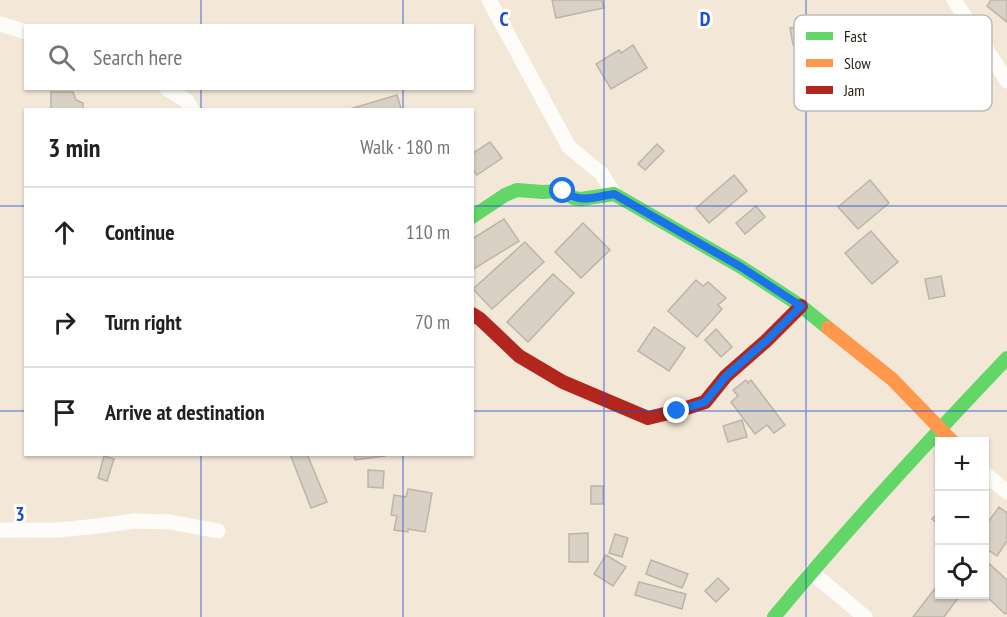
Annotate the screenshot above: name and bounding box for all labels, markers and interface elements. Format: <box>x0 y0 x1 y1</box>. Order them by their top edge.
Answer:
text: C <box>499 6 509 32</box>
text: D <box>700 6 711 32</box>
legend <box>794 15 992 111</box>
search box <box>24 24 474 90</box>
text: Fast <box>844 26 867 46</box>
icon: search <box>45 41 78 74</box>
text: Search here <box>93 43 182 71</box>
text: Slow <box>844 53 871 73</box>
text: Jam <box>843 80 865 100</box>
text: 3 min <box>48 131 101 164</box>
text: Walk · 180 m <box>360 134 450 160</box>
route start <box>549 177 575 203</box>
icon: ahead <box>48 216 81 249</box>
text: Continue <box>105 218 175 246</box>
text: 110 m <box>406 219 450 245</box>
icon: right <box>48 306 81 339</box>
text: Turn right <box>105 308 182 336</box>
text: 70 m <box>415 309 450 335</box>
icon: arrive <box>48 396 81 429</box>
route end <box>663 397 689 423</box>
text: Arrive at destination <box>105 398 265 426</box>
map controls <box>935 437 989 599</box>
button: + <box>935 437 989 491</box>
button: − <box>935 491 989 545</box>
text: 3 <box>15 501 25 527</box>
button: locate <box>935 545 989 599</box>

